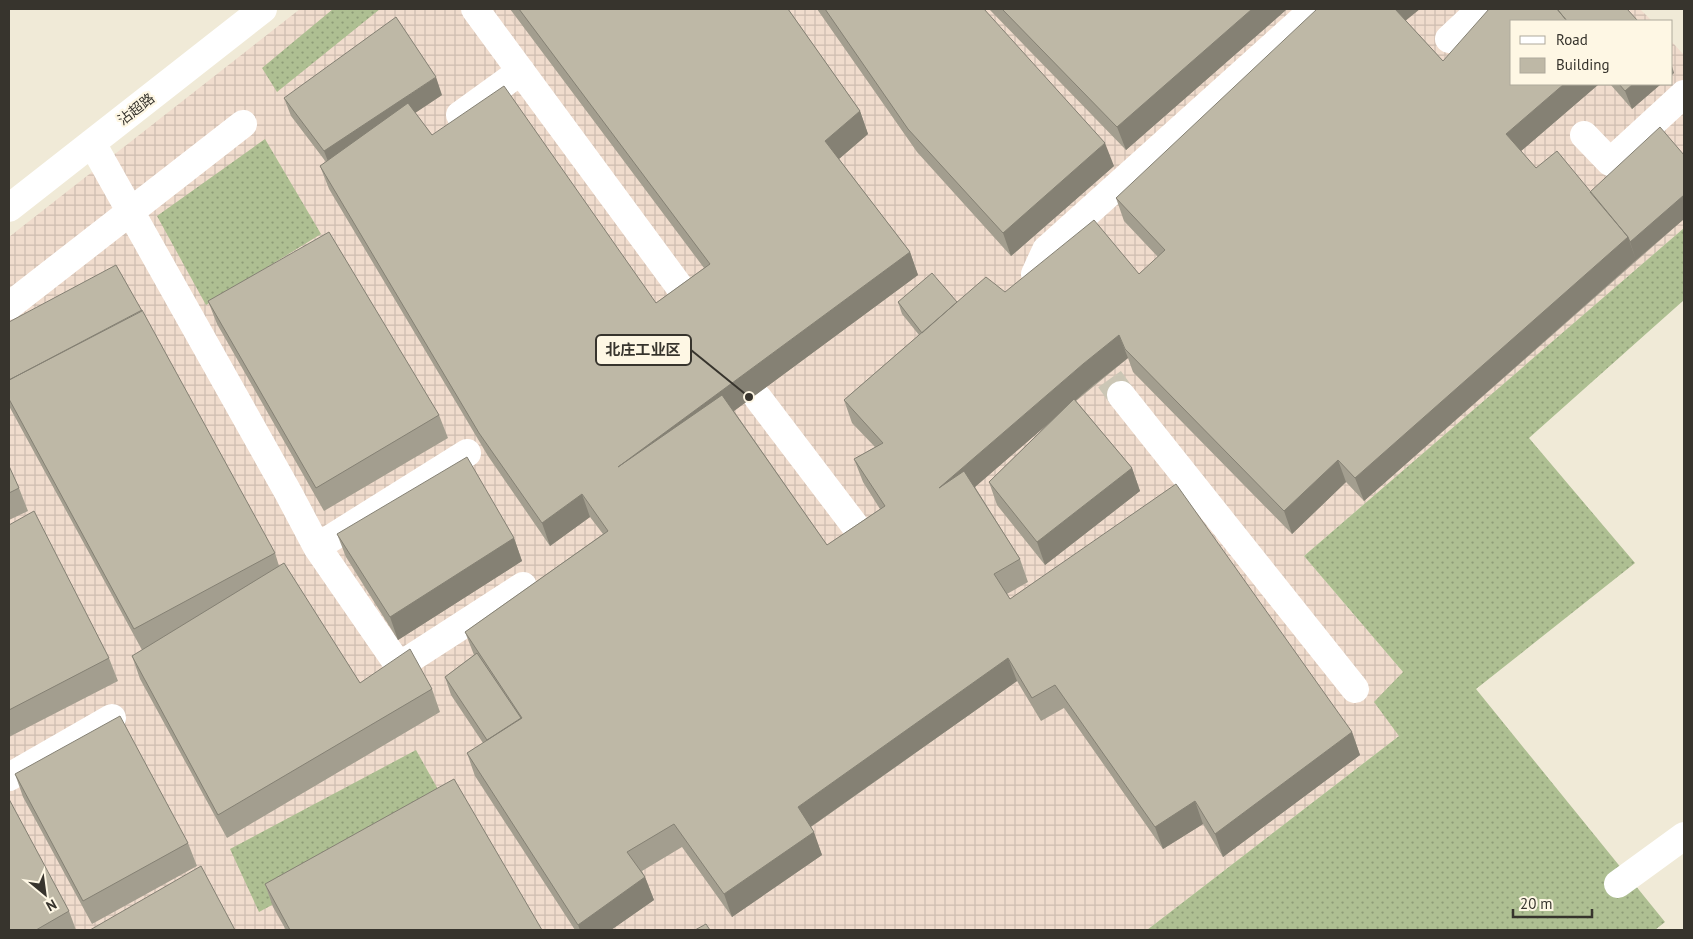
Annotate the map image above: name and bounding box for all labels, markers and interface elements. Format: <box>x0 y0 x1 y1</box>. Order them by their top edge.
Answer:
legend <box>1510 20 1673 85</box>
text: Road <box>1556 30 1588 49</box>
text: Building <box>1556 55 1610 74</box>
street label: 沾超路 <box>114 89 158 129</box>
callout: 北庄工业区 <box>596 335 691 365</box>
text: 北庄工业区 <box>605 340 681 359</box>
north arrow <box>20 869 70 919</box>
scale bar <box>1513 886 1592 918</box>
text: 20 m <box>1520 894 1553 913</box>
text: N <box>43 895 60 915</box>

